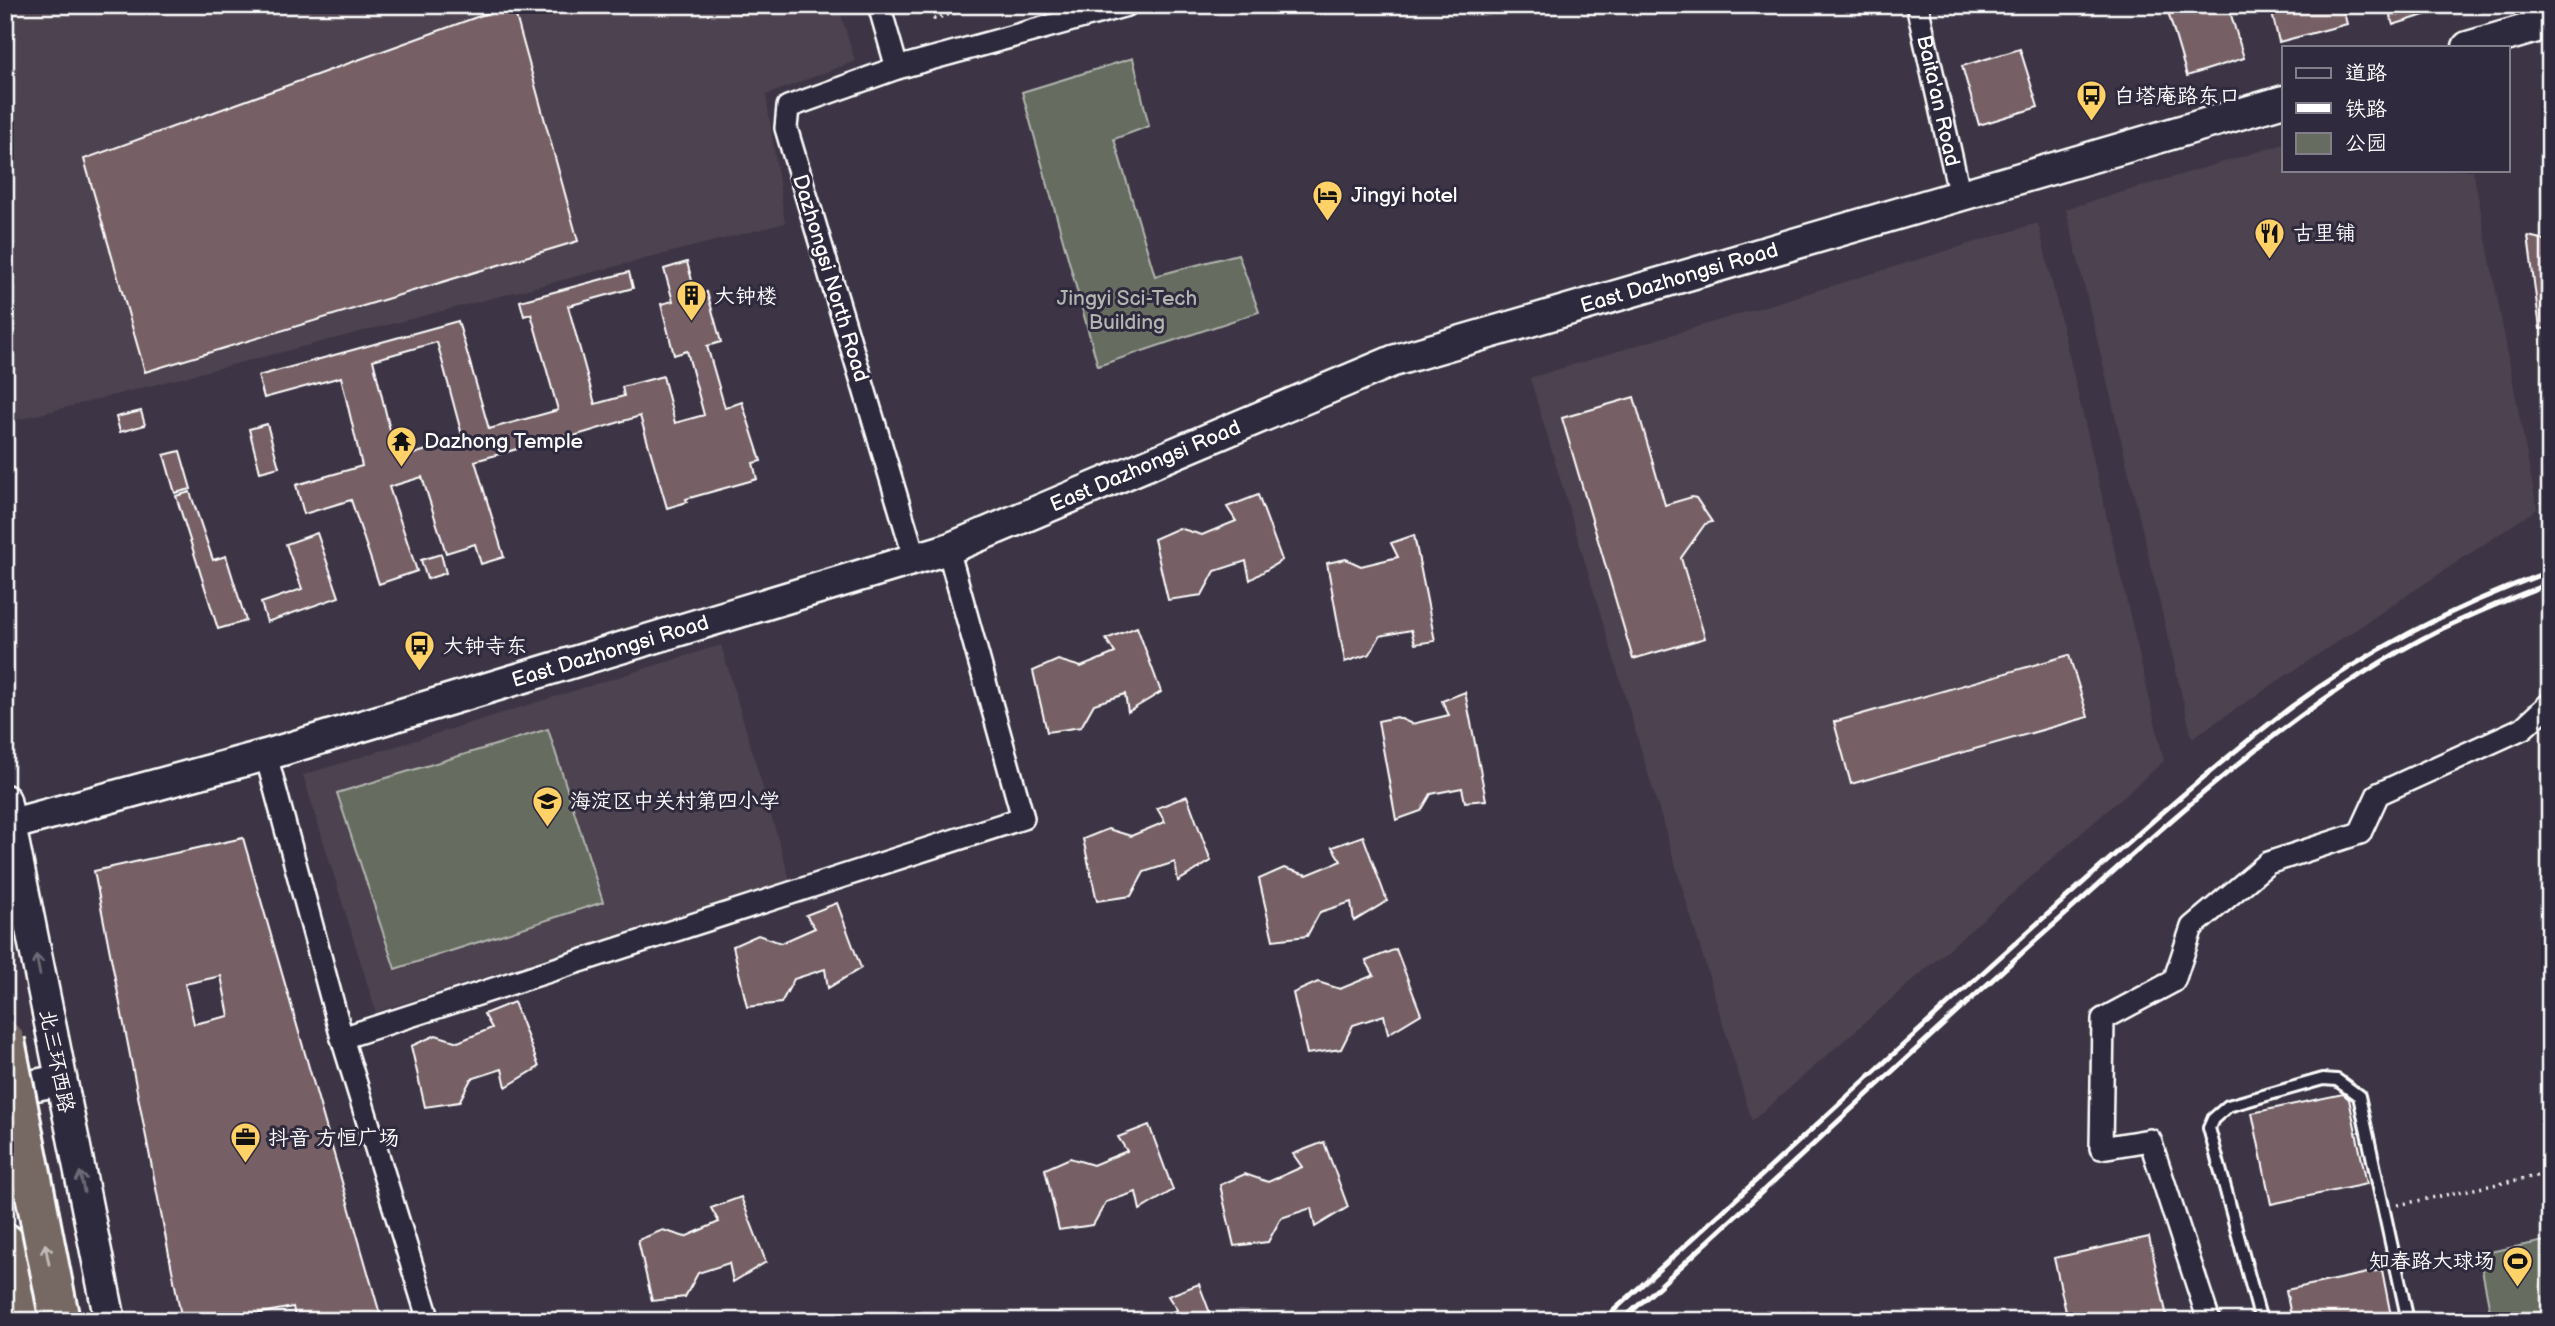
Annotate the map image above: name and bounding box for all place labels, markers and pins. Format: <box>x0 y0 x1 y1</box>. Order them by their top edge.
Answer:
bus stop icon: 白塔庵路东口 <box>2074 79 2108 123</box>
place label: 白塔庵路东口 <box>2114 84 2240 109</box>
hotel icon: Jingyi hotel <box>1311 178 1345 222</box>
place label: Jingyi hotel <box>1351 183 1458 208</box>
restaurant icon: 古里铺 <box>2253 216 2287 260</box>
place label: 古里铺 <box>2293 221 2356 246</box>
building icon: 大钟楼 <box>674 279 708 323</box>
place label: 大钟楼 <box>714 284 777 309</box>
temple icon: Dazhong Temple <box>384 424 418 468</box>
place label: Dazhong Temple <box>424 429 583 454</box>
bus stop icon: 大钟寺东 <box>403 629 437 673</box>
place label: 大钟寺东 <box>443 634 527 659</box>
school or university icon: 海淀区中关村第四小学 <box>530 784 564 828</box>
place label: 海淀区中关村第四小学 <box>570 789 780 814</box>
office icon: 抖音 方恒广场 <box>228 1121 262 1165</box>
place label: 抖音 方恒广场 <box>268 1126 400 1151</box>
sports icon: 知春路大球场 <box>2501 1244 2535 1288</box>
place label: 知春路大球场 <box>2369 1249 2495 1274</box>

